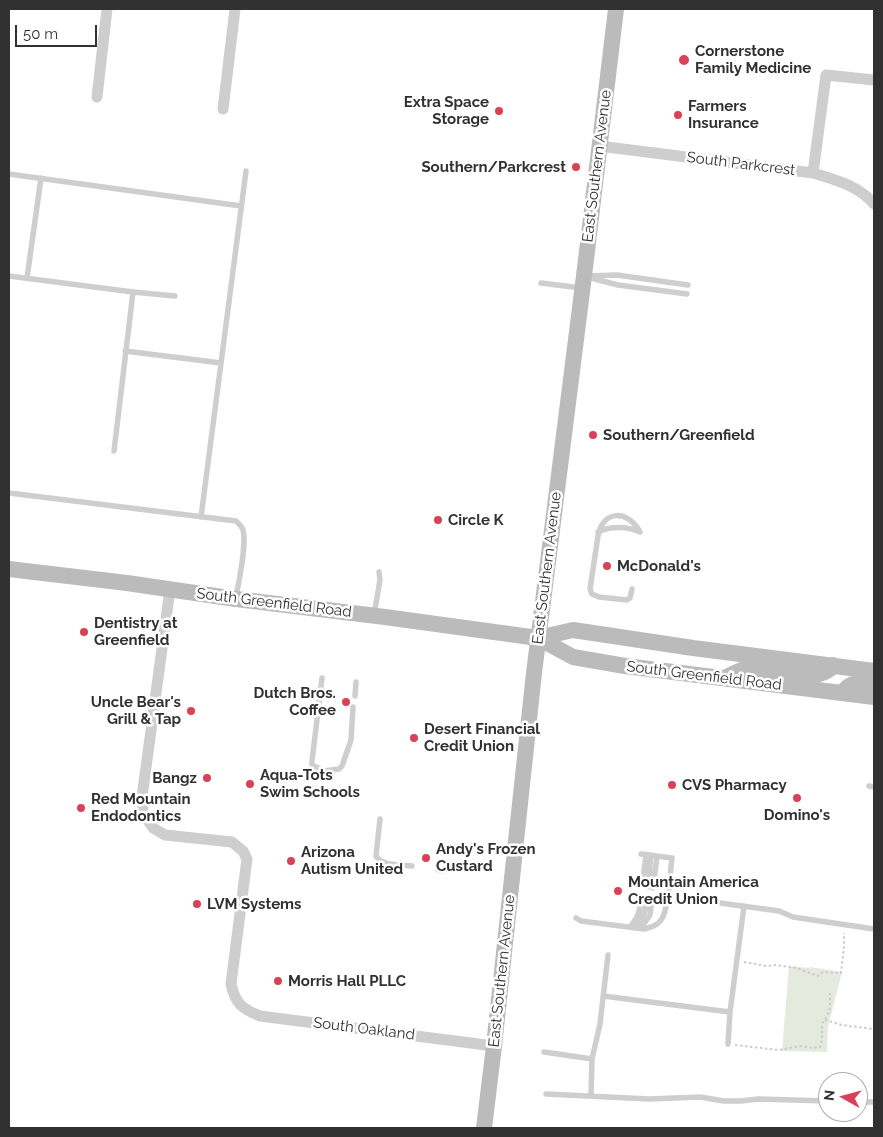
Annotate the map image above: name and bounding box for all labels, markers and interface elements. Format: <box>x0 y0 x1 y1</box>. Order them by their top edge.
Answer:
scale bar <box>18 15 100 47</box>
text: 50 m <box>23 25 58 43</box>
place label: Cornerstone Family Medicine <box>695 42 811 77</box>
marker: Cornerstone Family Medicine <box>677 53 691 67</box>
street label: East Southern Avenue <box>579 89 615 243</box>
place label: Extra Space Storage <box>404 93 489 128</box>
place label: Farmers Insurance <box>688 97 759 132</box>
marker: Extra Space Storage <box>493 105 505 117</box>
marker: Farmers Insurance <box>672 109 684 121</box>
street label: South Parkcrest <box>686 148 796 180</box>
place label: Southern/Parkcrest <box>421 158 566 176</box>
marker: Southern/Parkcrest <box>570 161 582 173</box>
place label: Southern/Greenfield <box>603 426 755 444</box>
marker: Southern/Greenfield <box>587 429 599 441</box>
street label: East Southern Avenue <box>529 491 565 645</box>
place label: Circle K <box>448 511 504 529</box>
marker: Circle K <box>432 514 444 526</box>
place label: McDonald's <box>617 557 701 575</box>
marker: McDonald's <box>601 560 613 572</box>
street label: South Greenfield Road <box>195 585 353 621</box>
place label: Dentistry at Greenfield <box>94 614 177 649</box>
marker: Dentistry at Greenfield <box>78 626 90 638</box>
street label: South Greenfield Road <box>625 658 783 694</box>
place label: Dutch Bros. Coffee <box>253 684 336 719</box>
place label: Uncle Bear's Grill & Tap <box>91 693 181 728</box>
marker: Dutch Bros. Coffee <box>340 696 352 708</box>
marker: Uncle Bear's Grill & Tap <box>185 705 197 717</box>
place label: Desert Financial Credit Union <box>424 720 540 755</box>
marker: Desert Financial Credit Union <box>408 732 420 744</box>
place label: Aqua-Tots Swim Schools <box>260 766 360 801</box>
place label: Bangz <box>152 769 197 787</box>
marker: Bangz <box>201 772 213 784</box>
place label: CVS Pharmacy <box>682 776 787 794</box>
marker: Aqua-Tots Swim Schools <box>244 778 256 790</box>
marker: CVS Pharmacy <box>666 779 678 791</box>
place label: Red Mountain Endodontics <box>91 790 190 825</box>
marker: Domino's <box>791 792 803 804</box>
marker: Red Mountain Endodontics <box>75 802 87 814</box>
place label: Domino's <box>764 806 830 824</box>
place label: Andy's Frozen Custard <box>436 840 536 875</box>
place label: Arizona Autism United <box>301 843 403 878</box>
marker: Andy's Frozen Custard <box>420 852 432 864</box>
marker: Arizona Autism United <box>285 855 297 867</box>
place label: Mountain America Credit Union <box>628 873 759 908</box>
marker: Mountain America Credit Union <box>612 885 624 897</box>
street label: East Southern Avenue <box>485 894 519 1048</box>
place label: LVM Systems <box>207 895 301 913</box>
marker: LVM Systems <box>191 898 203 910</box>
place label: Morris Hall PLLC <box>288 972 406 990</box>
marker: Morris Hall PLLC <box>272 975 284 987</box>
street label: South Oakland <box>312 1014 416 1044</box>
north arrow <box>818 1072 868 1122</box>
text: N <box>821 1089 838 1102</box>

